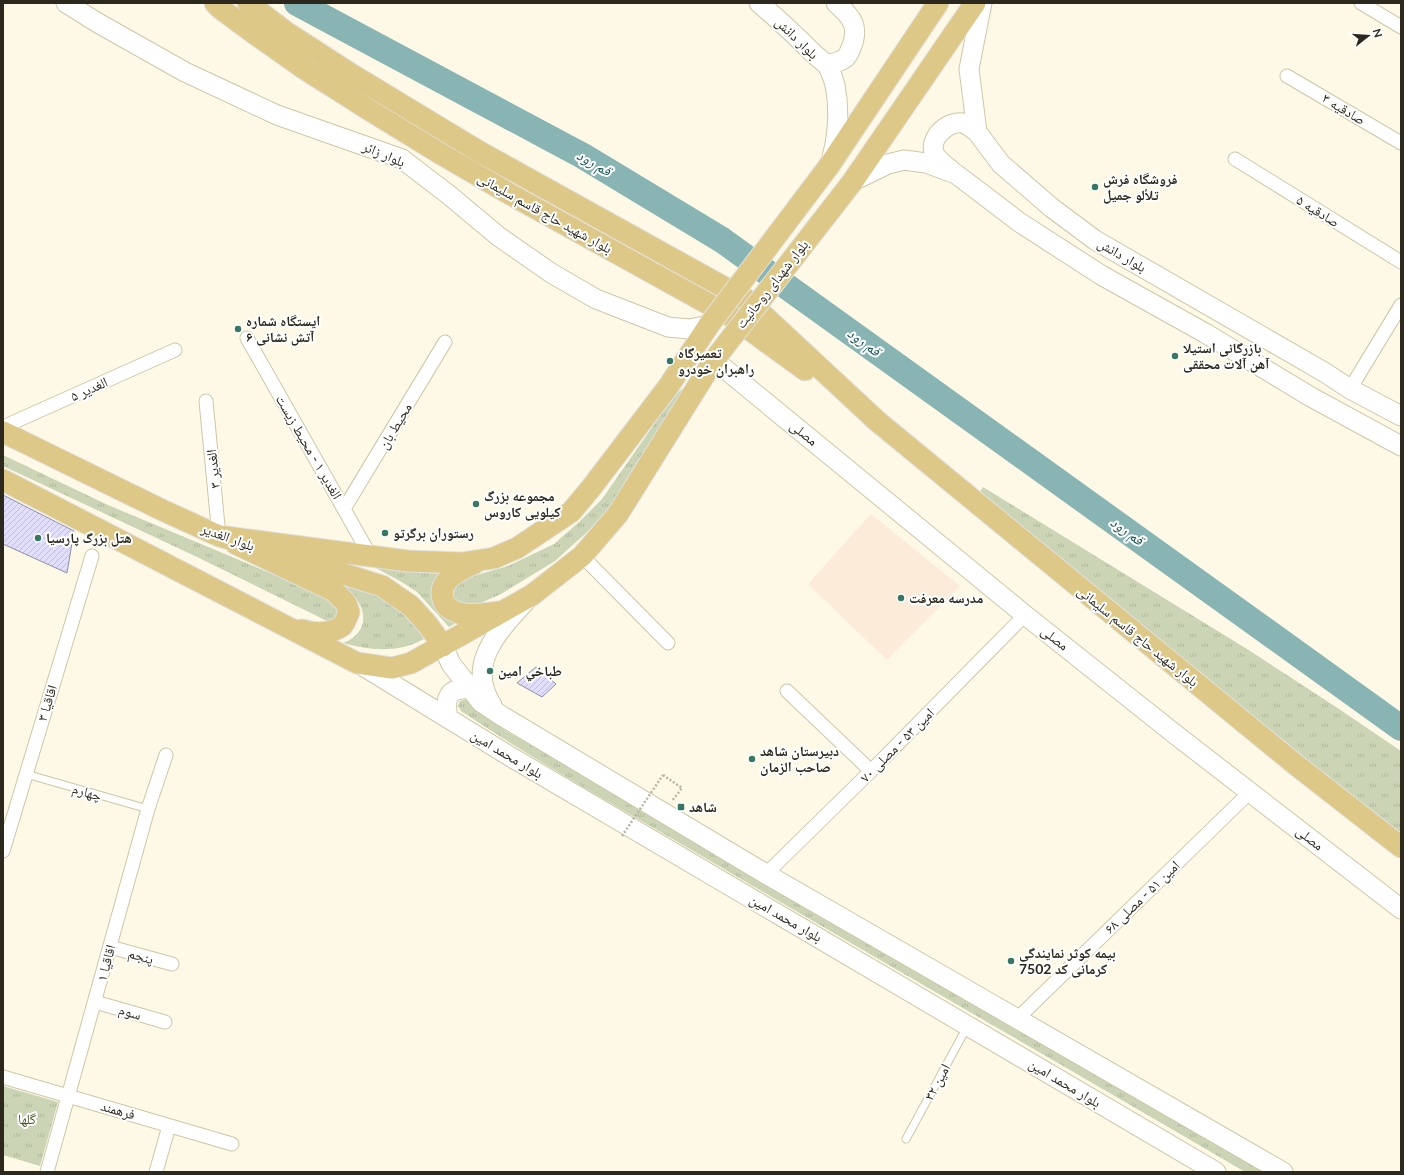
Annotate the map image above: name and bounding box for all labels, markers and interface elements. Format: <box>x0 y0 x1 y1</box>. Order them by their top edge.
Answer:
street label: بلوار دانش <box>772 13 823 63</box>
north arrow <box>1348 16 1388 56</box>
text: N <box>1371 27 1385 39</box>
street label: صادقیه ۳ <box>1319 89 1369 128</box>
street label: بلوار زائر <box>359 137 408 171</box>
water label: قم رود <box>573 145 617 182</box>
street label: بلوار شهید حاج قاسم سلیمانی <box>474 169 616 258</box>
place label: فروشگاه فرش تلألو جمیل <box>1103 170 1178 204</box>
marker: فروشگاه فرش تلألو جمیل <box>1090 182 1100 192</box>
street label: صادقیه ۵ <box>1294 191 1343 231</box>
street label: بلوار دانش <box>1094 234 1150 276</box>
street label: بلوار شهدای روحانیت <box>732 236 812 332</box>
place label: ایستگاه شماره ۶ آتش نشانی <box>246 312 320 346</box>
water label: قم رود <box>843 323 887 362</box>
marker: ایستگاه شماره ۶ آتش نشانی <box>233 324 243 334</box>
place label: بازرگانی استیلا آهن آلات محققی <box>1183 339 1269 373</box>
place label: تعمیرگاه راهبران خودرو <box>678 344 754 378</box>
marker: بازرگانی استیلا آهن آلات محققی <box>1170 351 1180 361</box>
marker: تعمیرگاه راهبران خودرو <box>665 356 675 366</box>
street label: الغدیر ۵ <box>67 373 111 405</box>
street label: الغدیر ۱ - محیط زیست <box>272 392 346 502</box>
street label: محیط بان <box>374 400 416 452</box>
street label: مصلی <box>787 416 821 450</box>
street label: الغدیر ۳ <box>202 449 224 489</box>
place label: مجموعه بزرگ کیلویی کاروس <box>484 487 561 521</box>
marker: مجموعه بزرگ کیلویی کاروس <box>471 499 481 509</box>
water label: قم رود <box>1106 512 1150 551</box>
street label: بلوار الغدیر <box>198 519 257 555</box>
place label: رستوران برگرتو <box>393 524 474 542</box>
marker: رستوران برگرتو <box>380 528 390 538</box>
place label: هتل بزرگ پارسیا <box>46 529 132 547</box>
marker: هتل بزرگ پارسیا <box>33 533 43 543</box>
street label: بلوار شهید حاج قاسم سلیمانی <box>1073 581 1202 691</box>
place label: مدرسه معرفت <box>909 589 983 606</box>
marker: مدرسه معرفت <box>896 593 906 603</box>
street label: مصلی <box>1038 622 1072 654</box>
place label: طباخي امين <box>498 662 562 682</box>
marker: طباخي امين <box>485 666 495 676</box>
street label: اقاقیا ۳ <box>33 683 60 723</box>
street label: امین ۵۳ - مصلی ۷۰ <box>856 704 938 786</box>
street label: بلوار محمد امین <box>468 725 546 783</box>
place label: دبیرستان شاهد صاحب الزمان <box>760 742 839 776</box>
marker: دبیرستان شاهد صاحب الزمان <box>747 754 757 764</box>
street label: چهارم <box>70 779 104 806</box>
place label: شاهد <box>689 798 717 815</box>
marker: شاهد <box>676 802 686 812</box>
street label: مصلی <box>1293 822 1327 854</box>
street label: امین ۵۱ - مصلی ۶۸ <box>1101 856 1183 938</box>
street label: بلوار محمد امین <box>747 890 826 946</box>
street label: اقاقیا ۱ <box>93 943 119 983</box>
street label: پنجم <box>126 944 156 969</box>
place label: بیمه کوثر نمایندگی کرمانی کد 7502 <box>1019 944 1116 978</box>
marker: بیمه کوثر نمایندگی کرمانی کد 7502 <box>1006 956 1016 966</box>
street label: سوم <box>116 1000 143 1025</box>
street label: بلوار محمد امین <box>1026 1054 1104 1112</box>
street label: امین ۳۲ <box>920 1061 954 1103</box>
street label: فرهمند <box>99 1097 137 1124</box>
park label: گلها <box>18 1110 36 1127</box>

